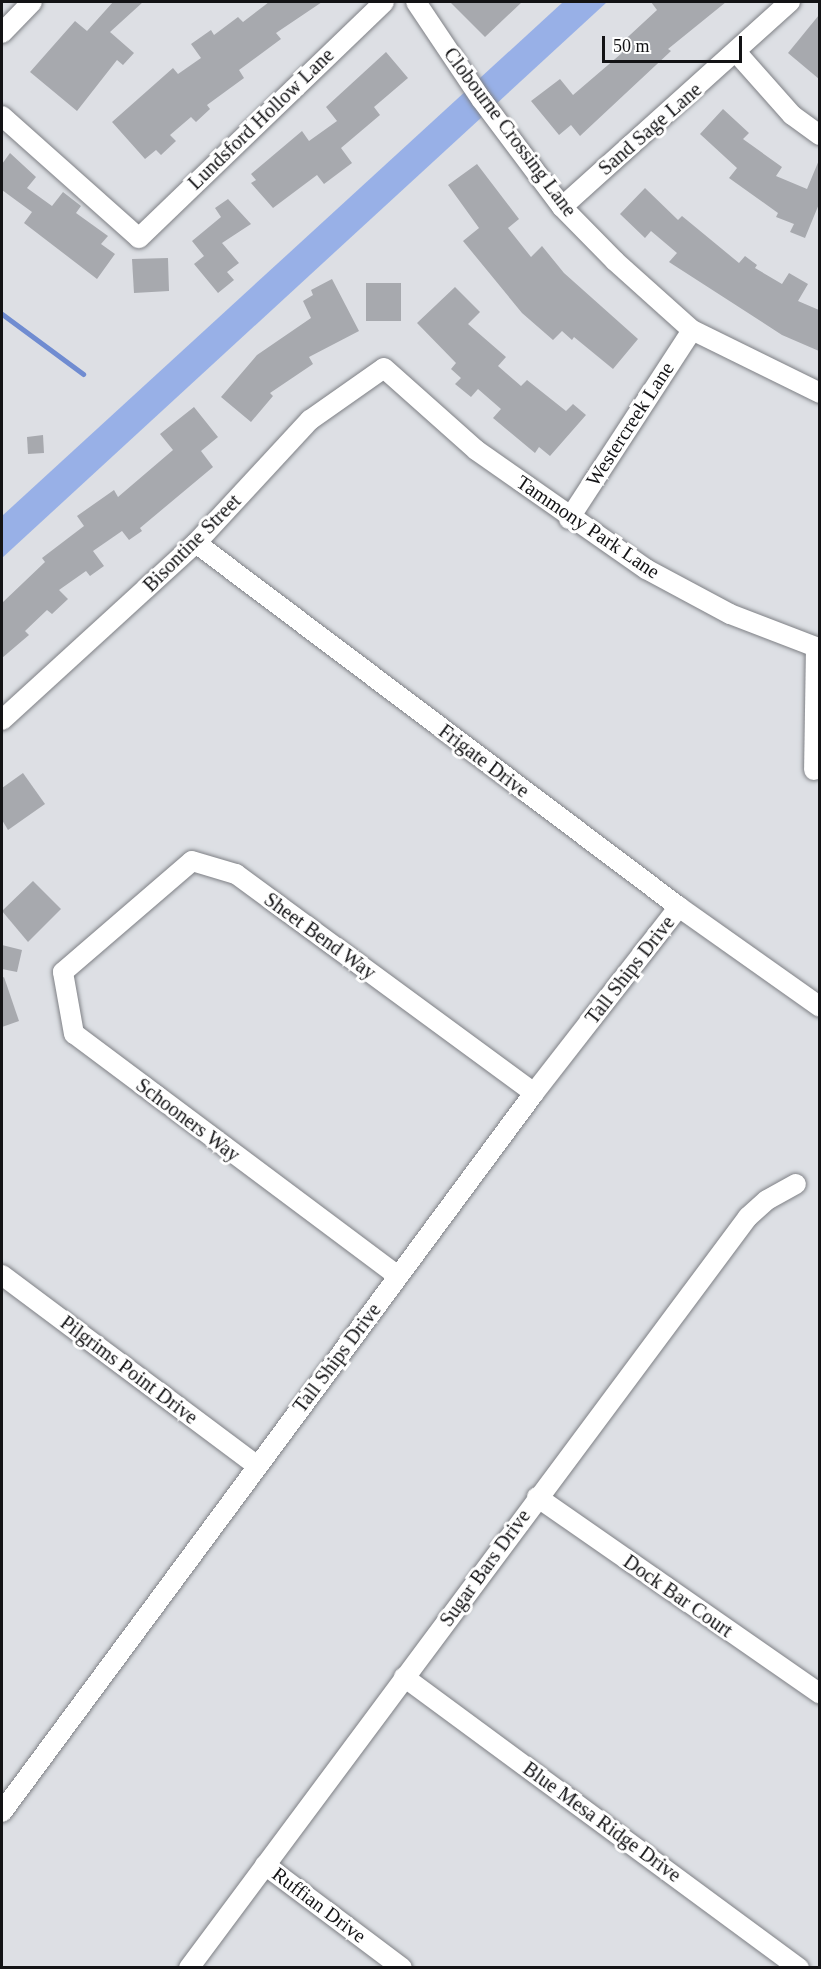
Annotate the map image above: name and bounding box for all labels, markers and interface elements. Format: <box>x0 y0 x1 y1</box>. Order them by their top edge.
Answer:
scale bar <box>605 24 744 62</box>
text: 50 m <box>613 36 650 56</box>
street label: Lundsford Hollow Lane <box>183 43 339 195</box>
street label: Clobourne Crossing Lane <box>439 43 581 221</box>
street label: Sand Sage Lane <box>594 78 706 180</box>
street label: Westercreek Lane <box>581 357 679 491</box>
street label: Tammony Park Lane <box>512 470 664 584</box>
street label: Bisontine Street <box>138 489 246 597</box>
street label: Frigate Drive <box>434 719 534 803</box>
street label: Sheet Bend Way <box>259 887 381 985</box>
street label: Tall Ships Drive <box>580 911 680 1029</box>
street label: Schooners Way <box>131 1073 245 1167</box>
street label: Tall Ships Drive <box>288 1299 386 1417</box>
street label: Pilgrims Point Drive <box>56 1311 202 1429</box>
street label: Sugar Bars Drive <box>434 1505 536 1631</box>
street label: Dock Bar Court <box>619 1550 737 1642</box>
street label: Blue Mesa Ridge Drive <box>518 1757 686 1887</box>
street label: Ruffian Drive <box>267 1862 371 1948</box>

